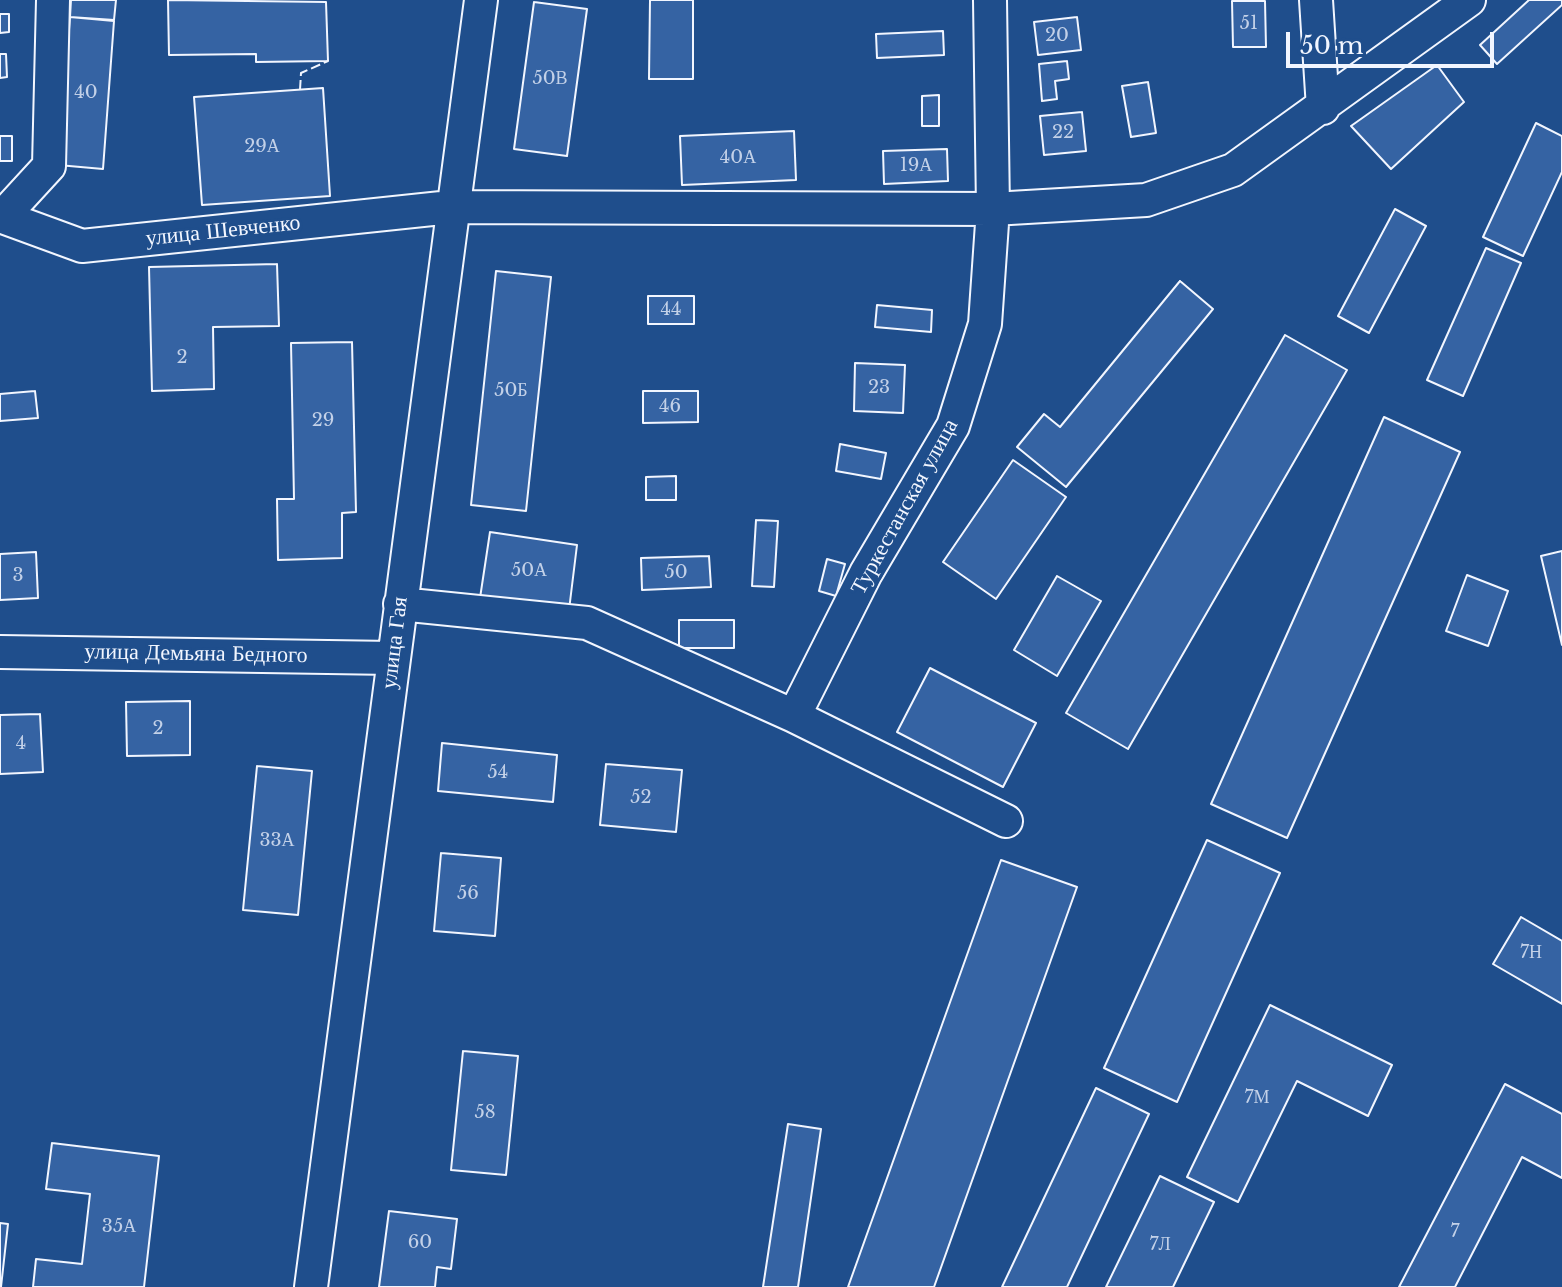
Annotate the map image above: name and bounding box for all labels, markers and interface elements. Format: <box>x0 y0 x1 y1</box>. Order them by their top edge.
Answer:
house number: 51 <box>1240 13 1258 35</box>
scale bar <box>1290 16 1498 66</box>
house number: 20 <box>1045 25 1069 47</box>
text: 50 m <box>1300 31 1363 60</box>
house number: 50В <box>532 68 568 90</box>
house number: 40 <box>74 82 98 104</box>
house number: 22 <box>1052 122 1074 144</box>
house number: 29А <box>244 136 280 158</box>
house number: 40А <box>720 147 756 169</box>
house number: 19А <box>900 155 932 177</box>
street label: улица Шевченко <box>144 210 302 252</box>
house number: 44 <box>660 299 682 321</box>
house number: 2 <box>176 347 188 369</box>
house number: 23 <box>868 377 890 399</box>
house number: 50Б <box>494 380 528 402</box>
house number: 46 <box>659 396 681 418</box>
house number: 29 <box>312 410 334 432</box>
street label: Туркестанская улица <box>846 415 964 599</box>
house number: 50А <box>511 560 547 582</box>
house number: 50 <box>664 562 688 584</box>
house number: 3 <box>12 565 24 587</box>
street label: улица Гая <box>376 595 414 691</box>
street label: улица Демьяна Бедного <box>84 639 308 669</box>
house number: 2 <box>152 718 164 740</box>
house number: 4 <box>16 733 26 755</box>
house number: 54 <box>488 762 508 784</box>
house number: 52 <box>630 787 652 809</box>
house number: 33А <box>259 830 295 852</box>
house number: 56 <box>457 883 479 905</box>
house number: 7Н <box>1520 942 1542 964</box>
house number: 7М <box>1244 1087 1270 1109</box>
house number: 58 <box>474 1102 496 1124</box>
house number: 35А <box>102 1216 136 1238</box>
house number: 7 <box>1450 1221 1460 1243</box>
house number: 60 <box>408 1232 432 1254</box>
house number: 7Л <box>1149 1234 1171 1256</box>

